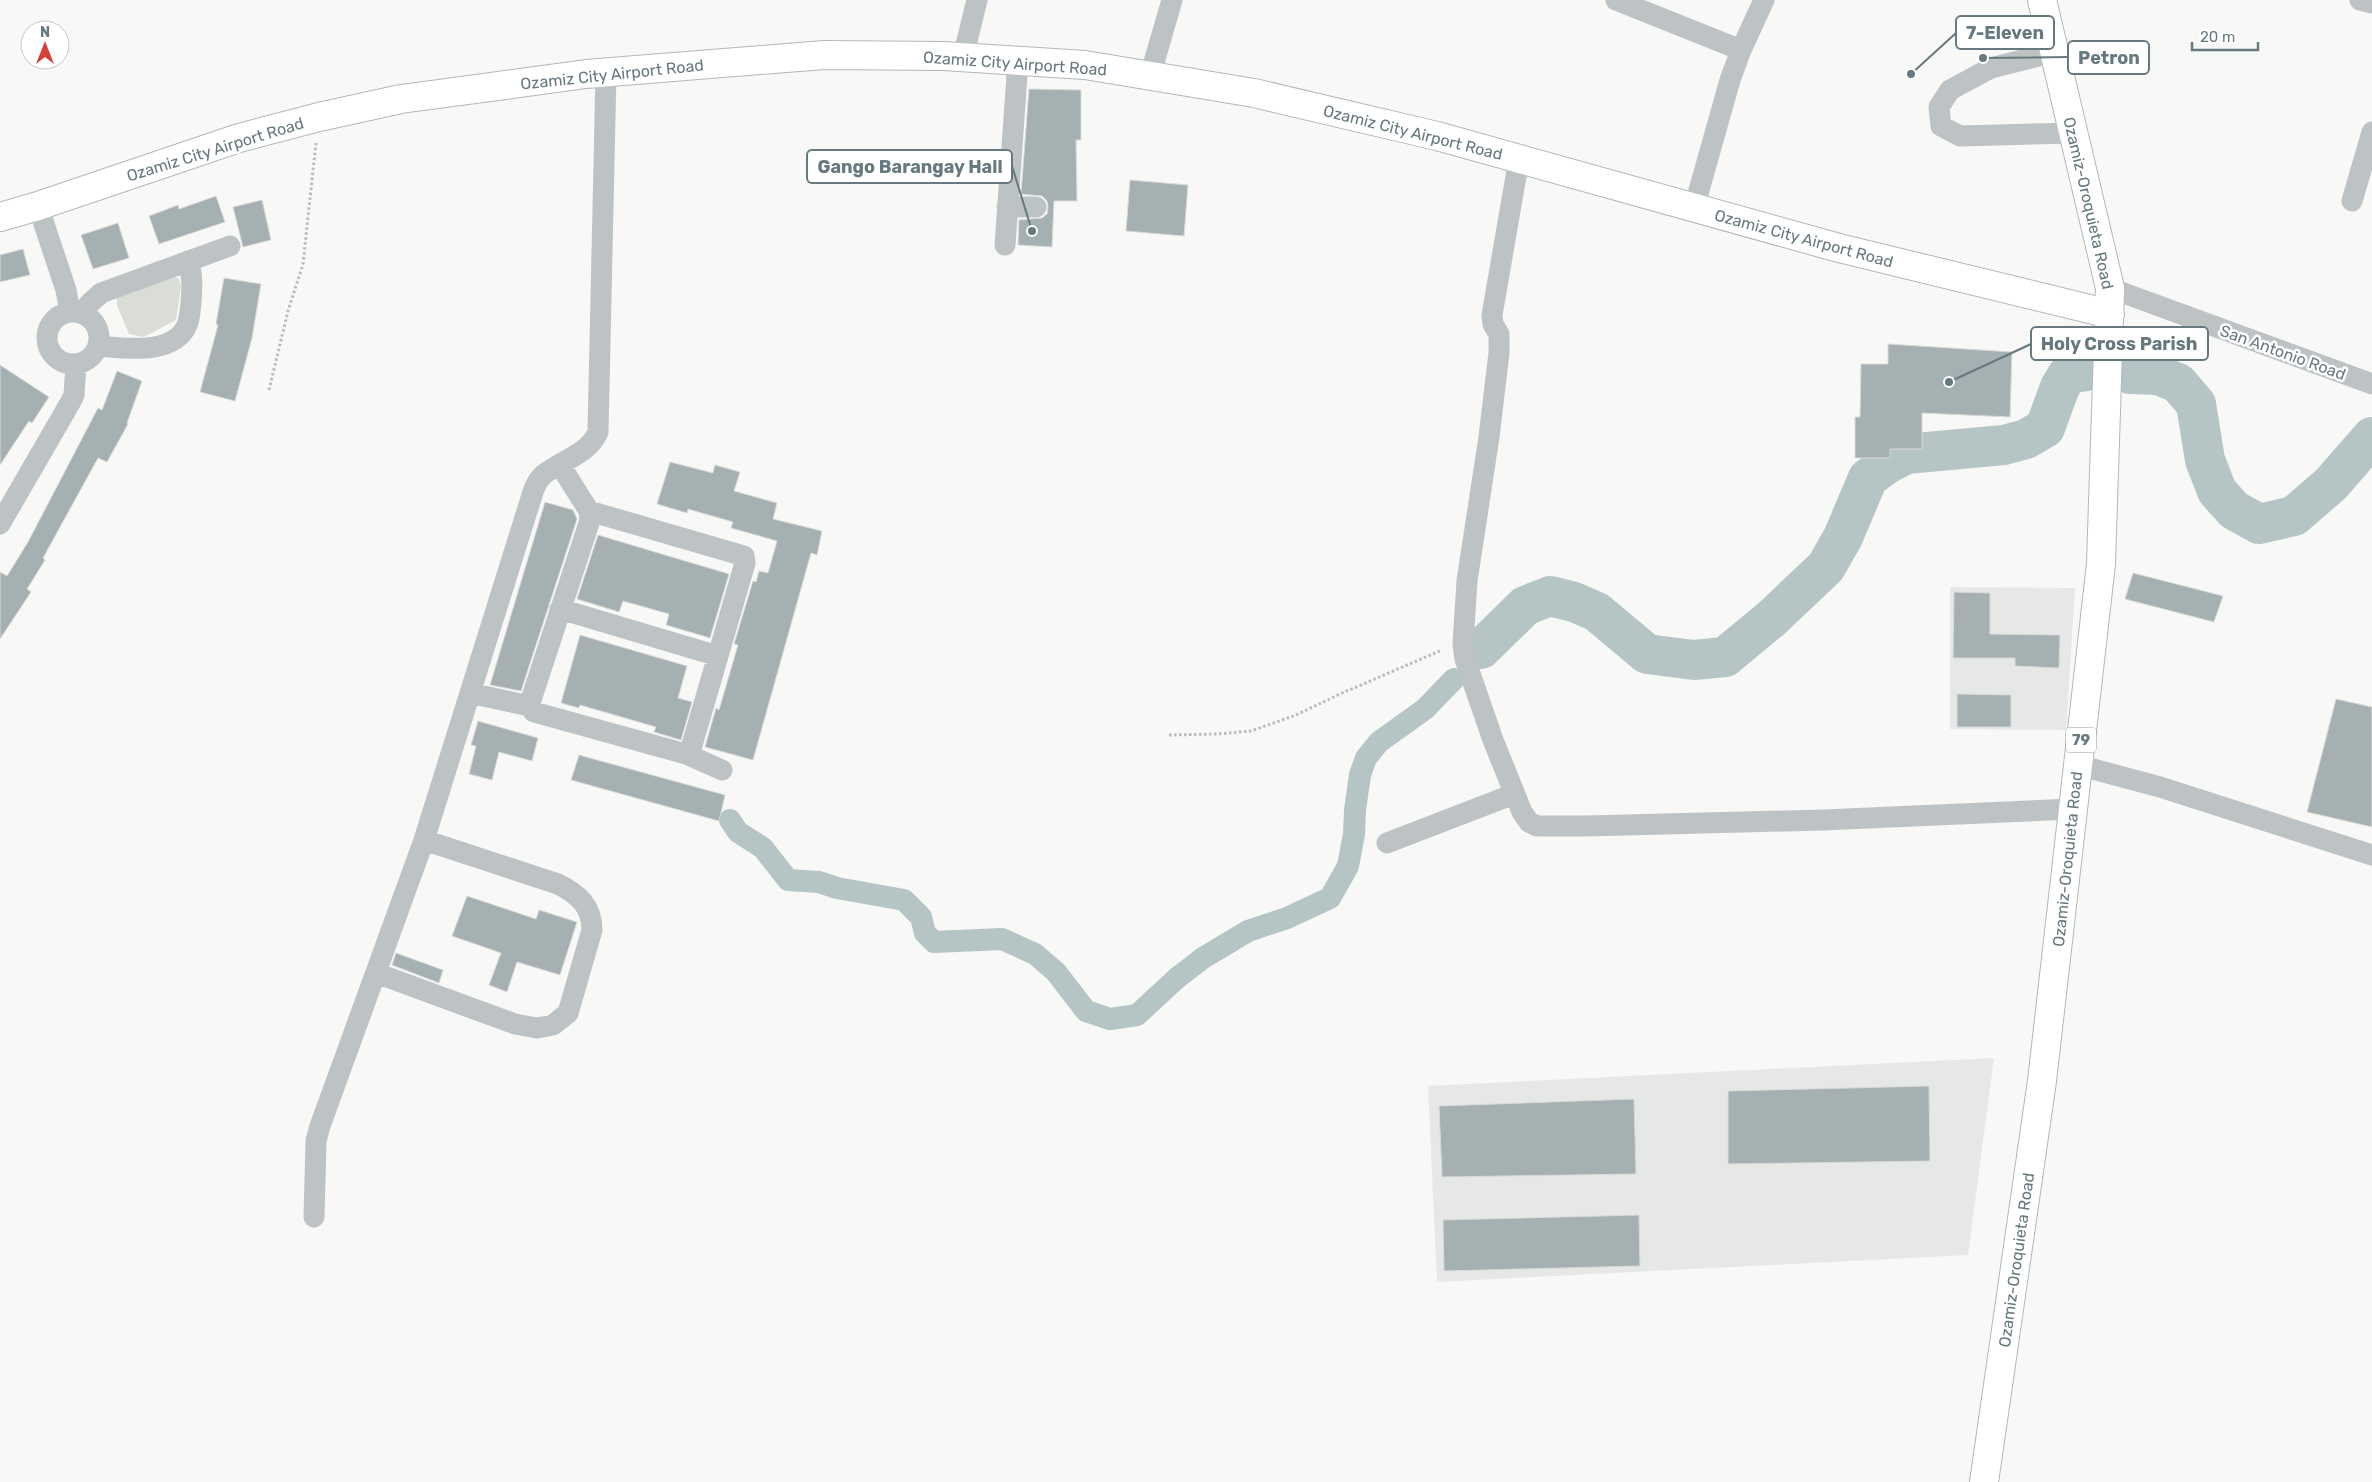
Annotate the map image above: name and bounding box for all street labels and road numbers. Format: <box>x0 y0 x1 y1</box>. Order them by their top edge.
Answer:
street label: Ozamiz City Airport Road <box>922 48 1108 79</box>
street label: Ozamiz City Airport Road <box>519 55 705 94</box>
street label: Ozamiz City Airport Road <box>1321 101 1505 164</box>
street label: Ozamiz City Airport Road <box>124 113 306 185</box>
street label: Ozamiz-Oroquieta Road <box>2059 115 2118 291</box>
street label: Ozamiz City Airport Road <box>1712 205 1895 272</box>
street label: San Antonio Road <box>2217 321 2348 384</box>
road number: 79 <box>2066 728 2096 752</box>
street label: Ozamiz-Oroquieta Road <box>2049 770 2086 948</box>
street label: Ozamiz-Oroquieta Road <box>1995 1172 2038 1349</box>

